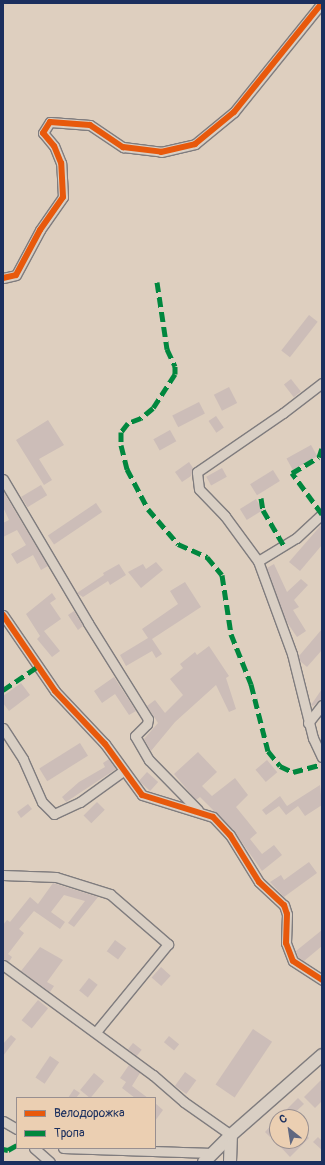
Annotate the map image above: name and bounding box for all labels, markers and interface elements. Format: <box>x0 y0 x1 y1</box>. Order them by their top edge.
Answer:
legend <box>16 1097 156 1149</box>
text: Велодорожка <box>54 1106 125 1121</box>
north arrow <box>269 1109 309 1149</box>
text: С <box>277 1112 289 1126</box>
text: Тропа <box>54 1126 84 1141</box>

